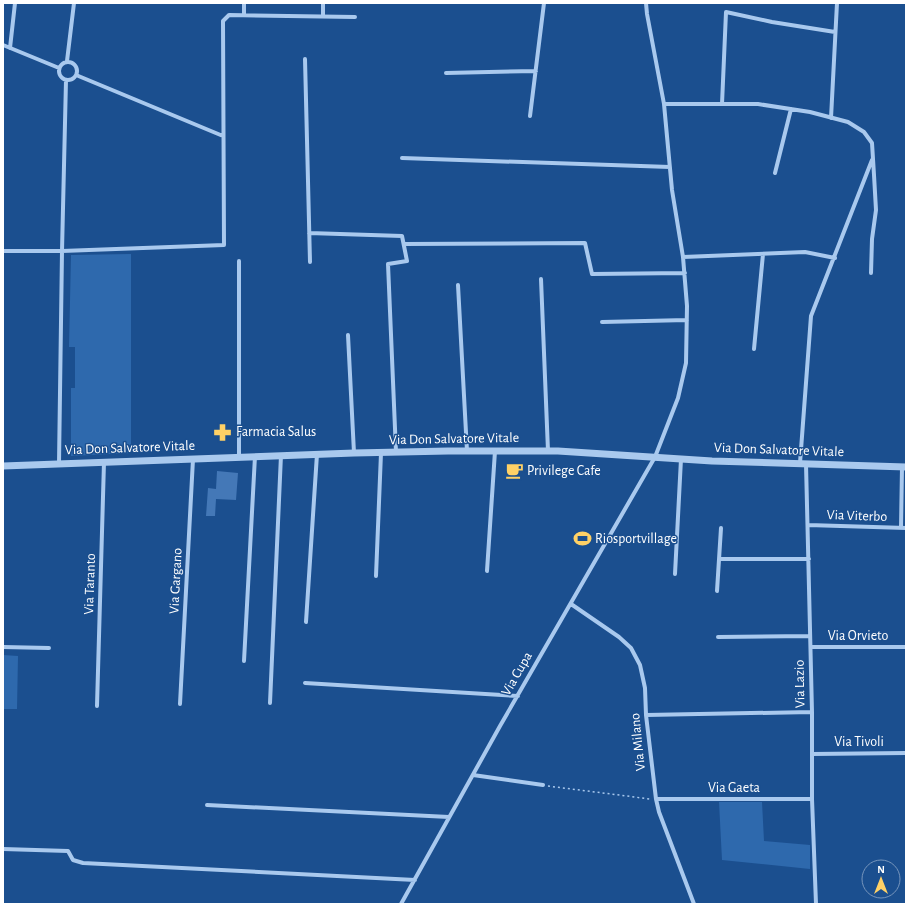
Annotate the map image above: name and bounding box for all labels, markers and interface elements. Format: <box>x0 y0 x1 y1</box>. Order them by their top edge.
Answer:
pharmacy icon: Farmacia Salus <box>213 422 233 442</box>
place label: Farmacia Salus <box>236 425 316 439</box>
street label: Via Don Salvatore Vitale <box>389 431 519 447</box>
street label: Via Don Salvatore Vitale <box>65 439 195 457</box>
street label: Via Don Salvatore Vitale <box>714 441 844 459</box>
cafe icon: Privilege Cafe <box>504 461 524 481</box>
place label: Privilege Cafe <box>527 464 601 478</box>
street label: Via Viterbo <box>826 508 888 524</box>
sports icon: Riosportvillage <box>572 529 592 549</box>
place label: Riosportvillage <box>595 532 677 546</box>
street label: Via Gargano <box>167 547 185 614</box>
street label: Via Taranto <box>82 553 98 615</box>
street label: Via Orvieto <box>828 629 888 643</box>
street label: Via Cupa <box>499 649 535 698</box>
street label: Via Lazio <box>793 660 807 708</box>
street label: Via Milano <box>628 712 648 772</box>
street label: Via Tivoli <box>834 735 884 749</box>
street label: Via Gaeta <box>708 781 761 795</box>
north arrow <box>861 859 901 899</box>
text: N <box>877 864 885 875</box>

